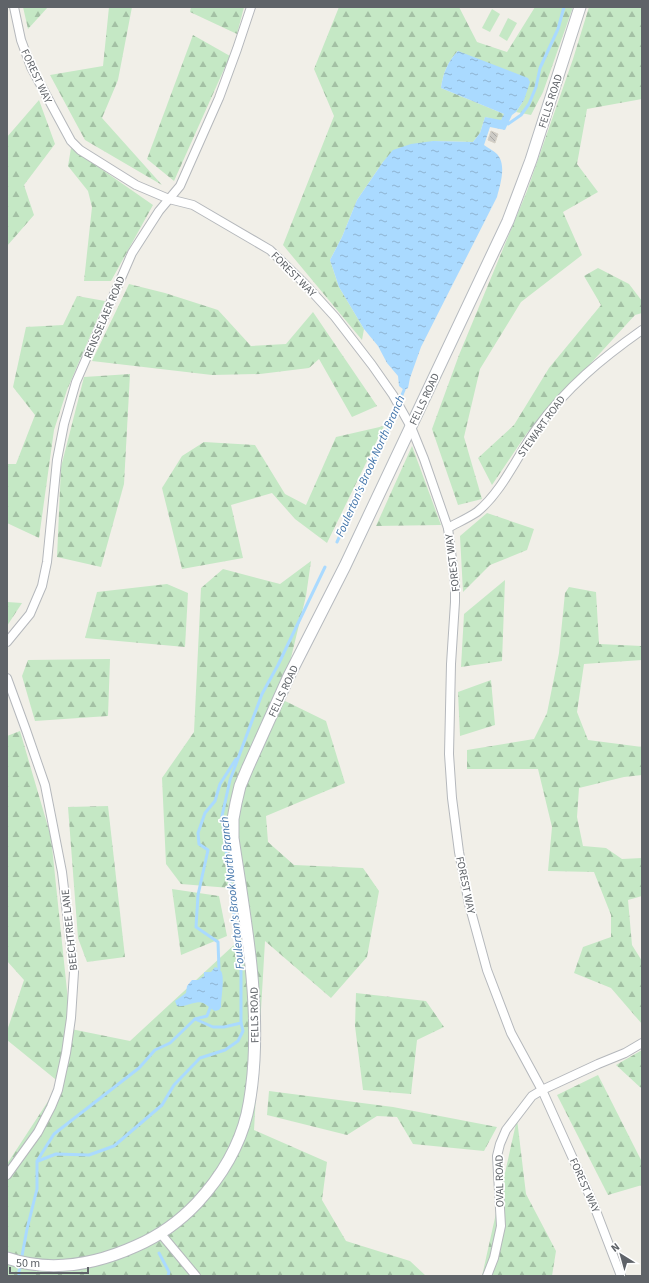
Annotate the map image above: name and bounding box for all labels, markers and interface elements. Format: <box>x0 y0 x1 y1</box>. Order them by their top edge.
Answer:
street label: FOREST WAY <box>17 47 56 106</box>
street label: FELLS ROAD <box>535 72 566 130</box>
street label: FOREST WAY <box>268 248 320 301</box>
street label: RENSSELAER ROAD <box>80 273 129 361</box>
street label: FELLS ROAD <box>406 370 443 428</box>
street label: STEWART ROAD <box>514 392 569 460</box>
water label: Foulerton's Brook North Branch <box>331 393 409 540</box>
street label: FOREST WAY <box>441 532 463 593</box>
street label: FELLS ROAD <box>265 662 302 720</box>
water label: Foulerton's Brook North Branch <box>216 816 249 970</box>
street label: FOREST WAY <box>452 855 479 916</box>
street label: BEECHTREE LANE <box>58 888 81 971</box>
street label: FELLS ROAD <box>247 987 262 1043</box>
street label: OVAL ROAD <box>492 1154 507 1207</box>
street label: FOREST WAY <box>566 1156 604 1216</box>
north arrow <box>601 1235 641 1275</box>
text: N <box>608 1239 623 1256</box>
scale bar <box>10 1249 88 1275</box>
text: 50 m <box>16 1255 40 1272</box>

